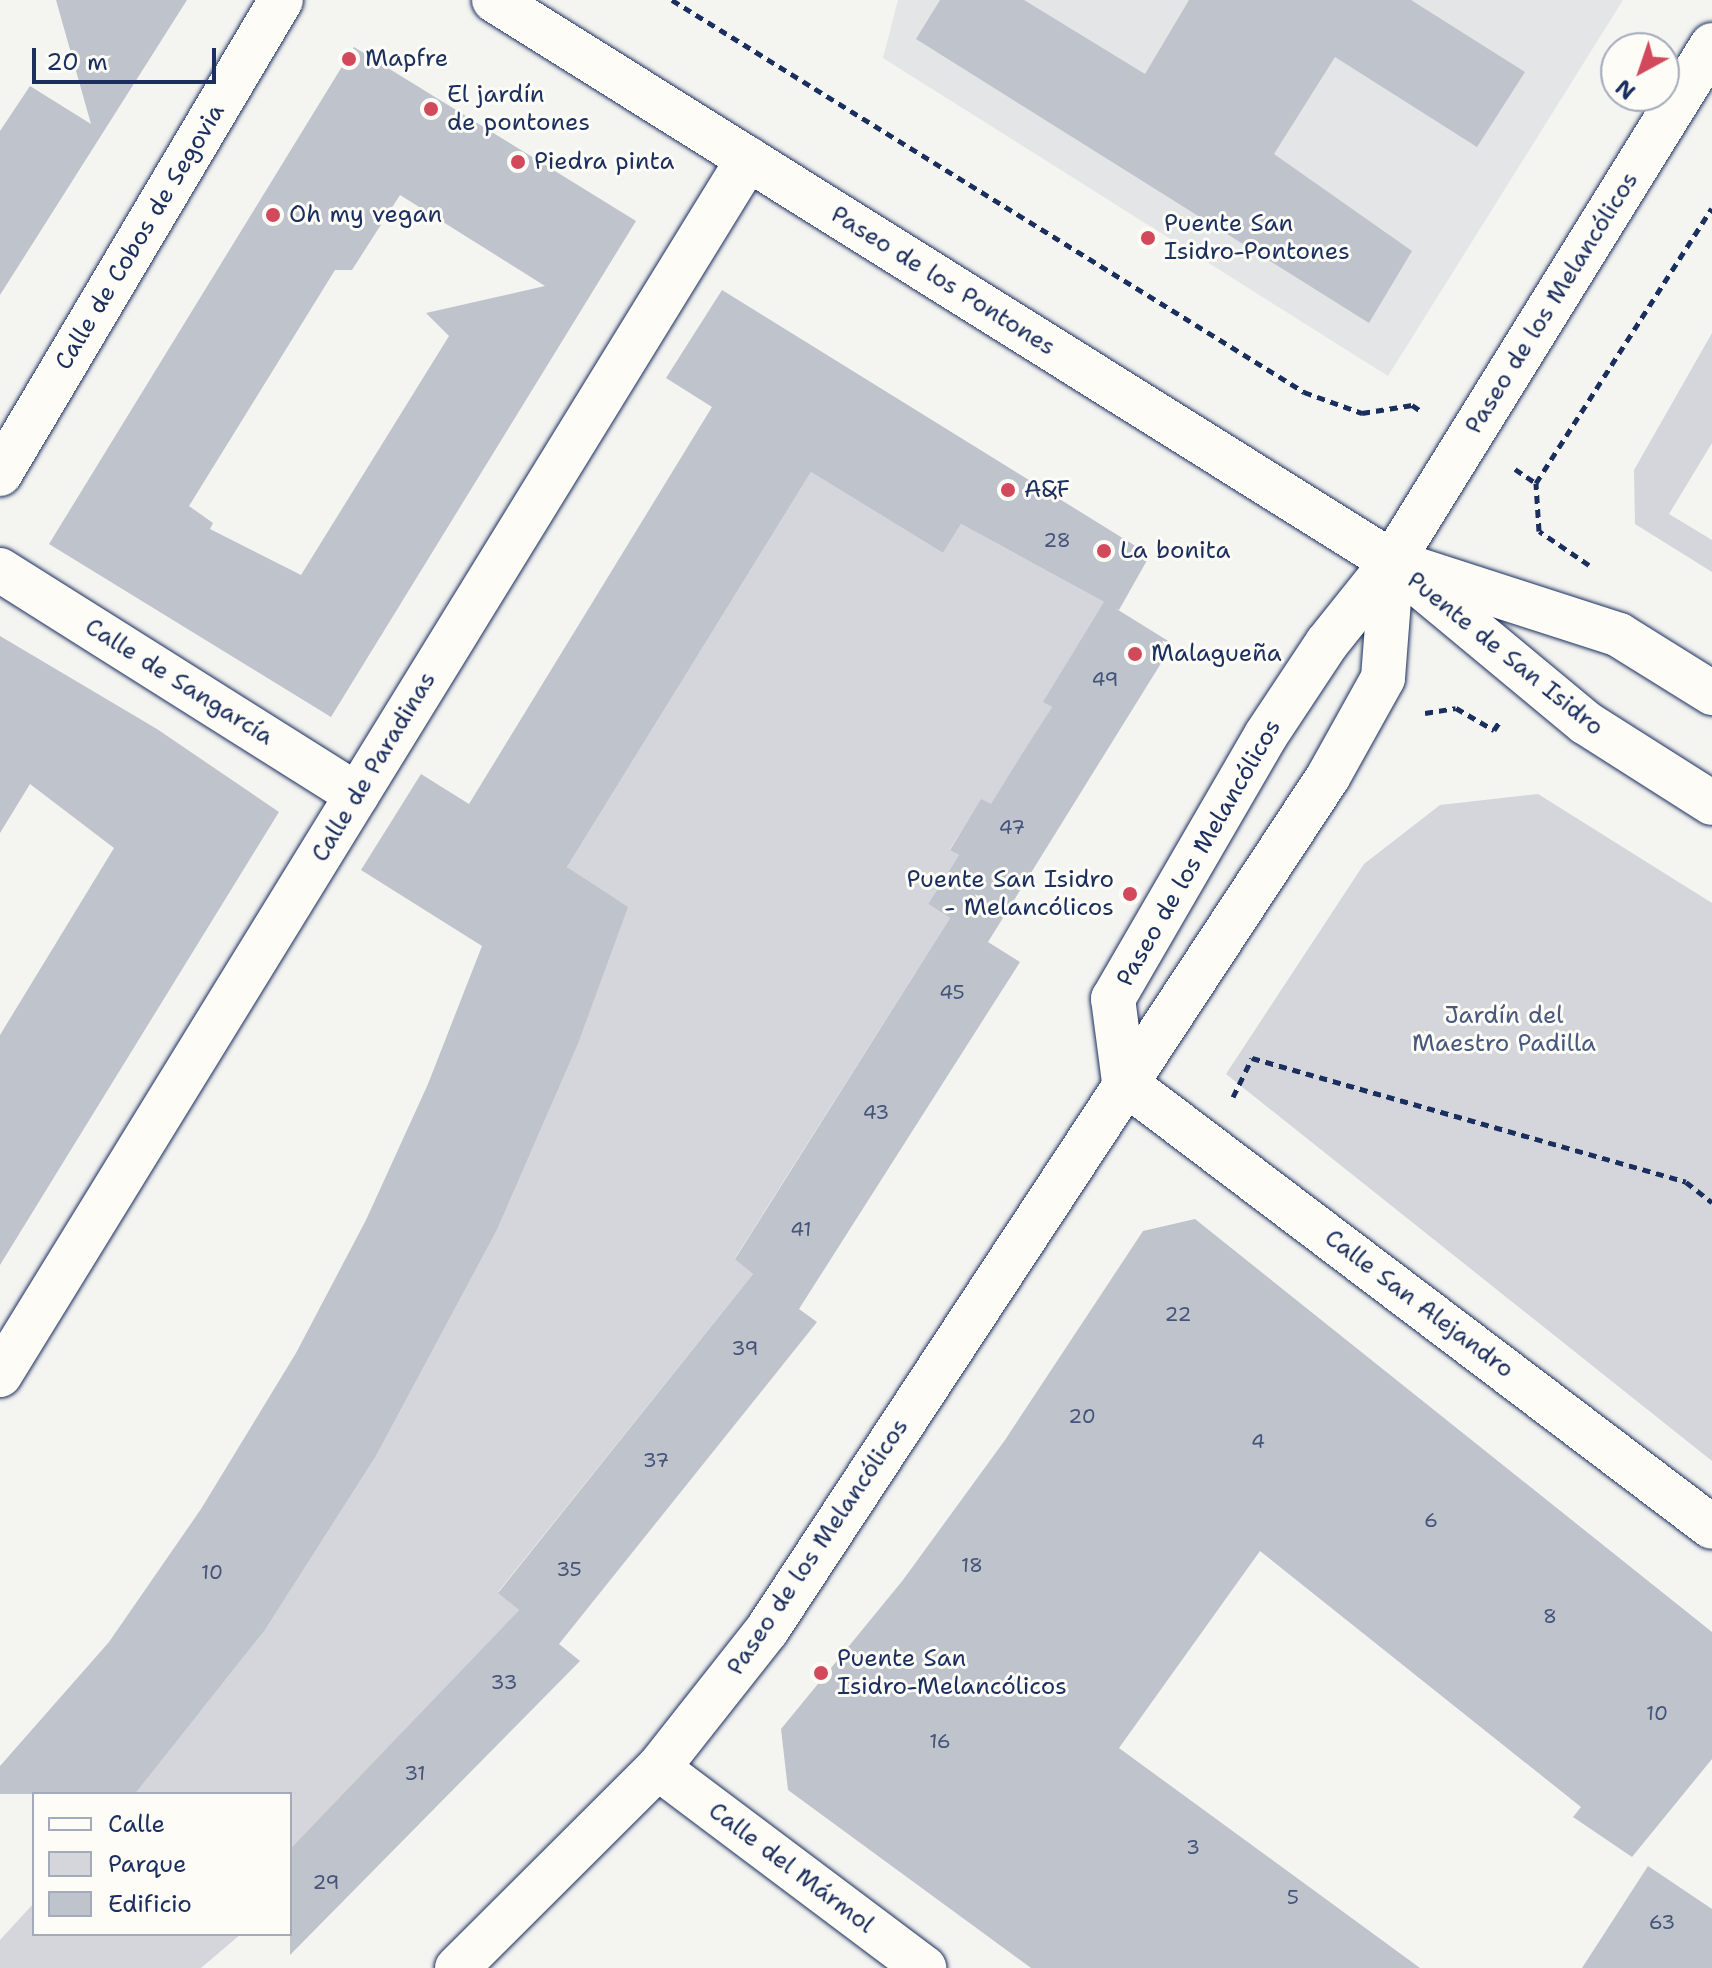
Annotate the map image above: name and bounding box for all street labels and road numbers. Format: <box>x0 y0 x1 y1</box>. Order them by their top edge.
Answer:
street label: Calle de Cobos de Segovia <box>49 99 231 375</box>
street label: Paseo de los Melancólicos <box>1459 167 1645 439</box>
street label: Paseo de los Pontones <box>825 200 1061 362</box>
street label: Puente de San Isidro <box>1401 566 1609 742</box>
street label: Calle de Sangarcía <box>80 612 278 752</box>
street label: Calle de Paradinas <box>306 667 442 867</box>
street label: Paseo de los Melancólicos <box>1111 714 1287 992</box>
street label: Calle San Alejandro <box>1319 1224 1519 1384</box>
street label: Paseo de los Melancólicos <box>721 1413 915 1681</box>
street label: Calle del Mármol <box>703 1796 879 1940</box>

